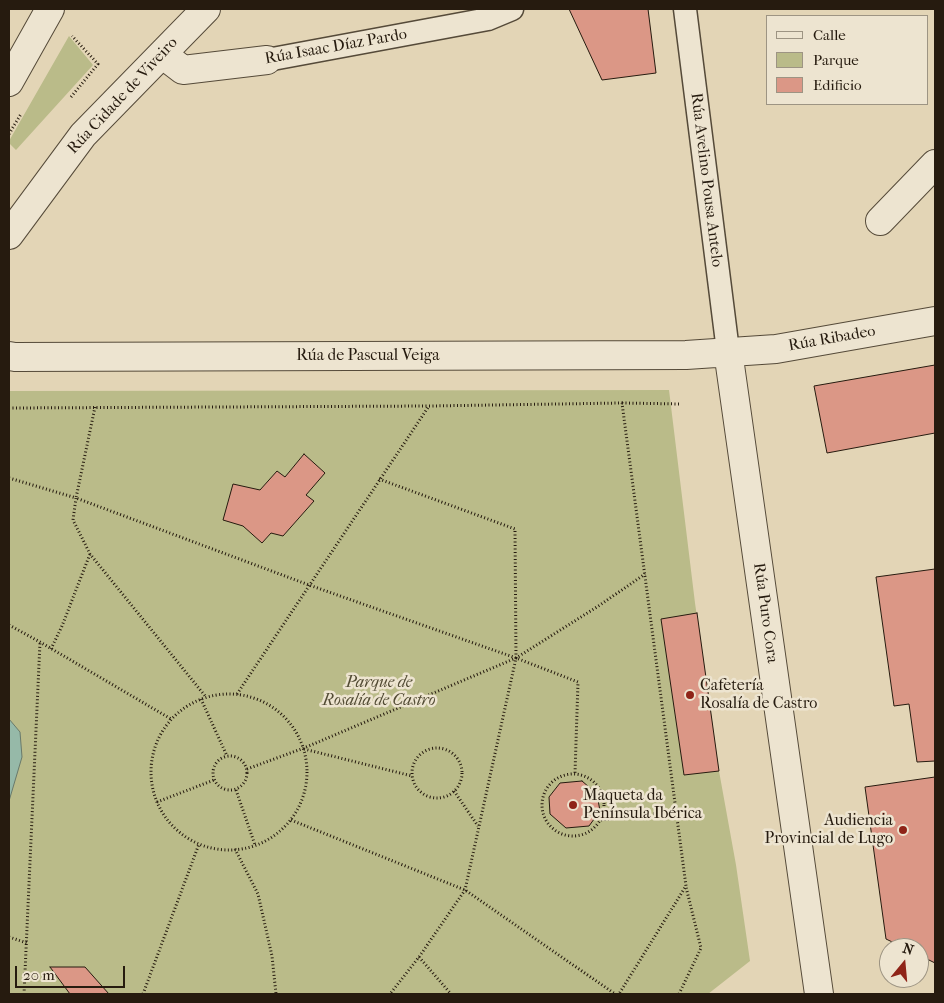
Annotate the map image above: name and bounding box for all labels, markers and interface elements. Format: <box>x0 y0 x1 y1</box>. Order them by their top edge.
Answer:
legend <box>766 15 929 105</box>
street label: Rúa Isaac Díaz Pardo <box>264 25 408 69</box>
text: Calle <box>813 26 846 44</box>
street label: Rúa Cidade de Viveiro <box>64 34 182 158</box>
text: Parque <box>813 51 859 69</box>
text: Edificio <box>813 76 862 94</box>
street label: Rúa Avelino Pousa Antelo <box>686 92 726 268</box>
street label: Rúa Ribadeo <box>787 322 877 356</box>
street label: Rúa de Pascual Veiga <box>296 346 440 366</box>
street label: Rúa Puro Cora <box>748 562 782 664</box>
park label: Parque de Rosalía de Castro <box>323 673 435 711</box>
place label: Cafetería Rosalía de Castro <box>700 676 817 714</box>
marker: Cafetería Rosalía de Castro <box>684 689 696 701</box>
place label: Maqueta da Península Ibérica <box>583 786 702 824</box>
marker: Maqueta da Península Ibérica <box>567 799 579 811</box>
place label: Audiencia Provincial de Lugo <box>764 811 893 849</box>
marker: Audiencia Provincial de Lugo <box>897 824 909 836</box>
north arrow <box>879 938 929 988</box>
text: N <box>901 939 916 959</box>
scale bar <box>18 956 128 988</box>
text: 20 m <box>23 966 55 984</box>

